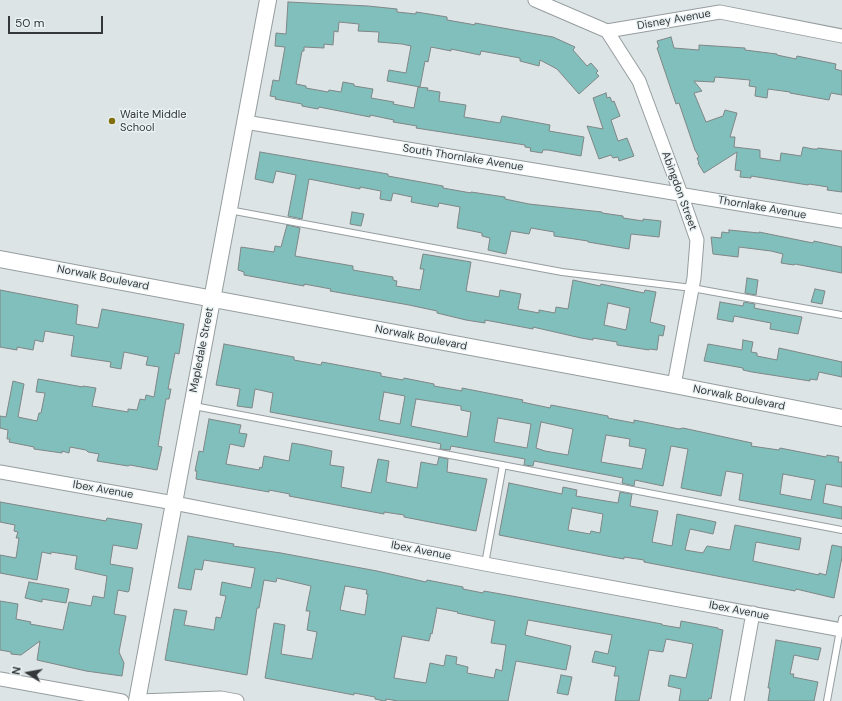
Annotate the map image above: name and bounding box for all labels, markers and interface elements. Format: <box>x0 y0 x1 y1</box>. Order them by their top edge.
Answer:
street label: Disney Avenue <box>636 7 712 33</box>
scale bar <box>10 8 105 34</box>
text: 50 m <box>15 15 44 31</box>
place label: Waite Middle School <box>120 108 186 134</box>
marker: Waite Middle School <box>107 116 117 126</box>
street label: South Thornlake Avenue <box>402 142 524 174</box>
street label: Abingdon Street <box>659 150 699 232</box>
street label: Thornlake Avenue <box>717 194 807 222</box>
street label: Norwalk Boulevard <box>56 263 150 293</box>
street label: Mapledale Street <box>187 306 217 394</box>
street label: Norwalk Boulevard <box>374 323 468 353</box>
street label: Norwalk Boulevard <box>692 383 786 413</box>
street label: Ibex Avenue <box>72 478 134 502</box>
street label: Ibex Avenue <box>390 539 452 563</box>
street label: Ibex Avenue <box>708 599 770 623</box>
north arrow <box>8 653 48 693</box>
text: N <box>9 665 24 676</box>

